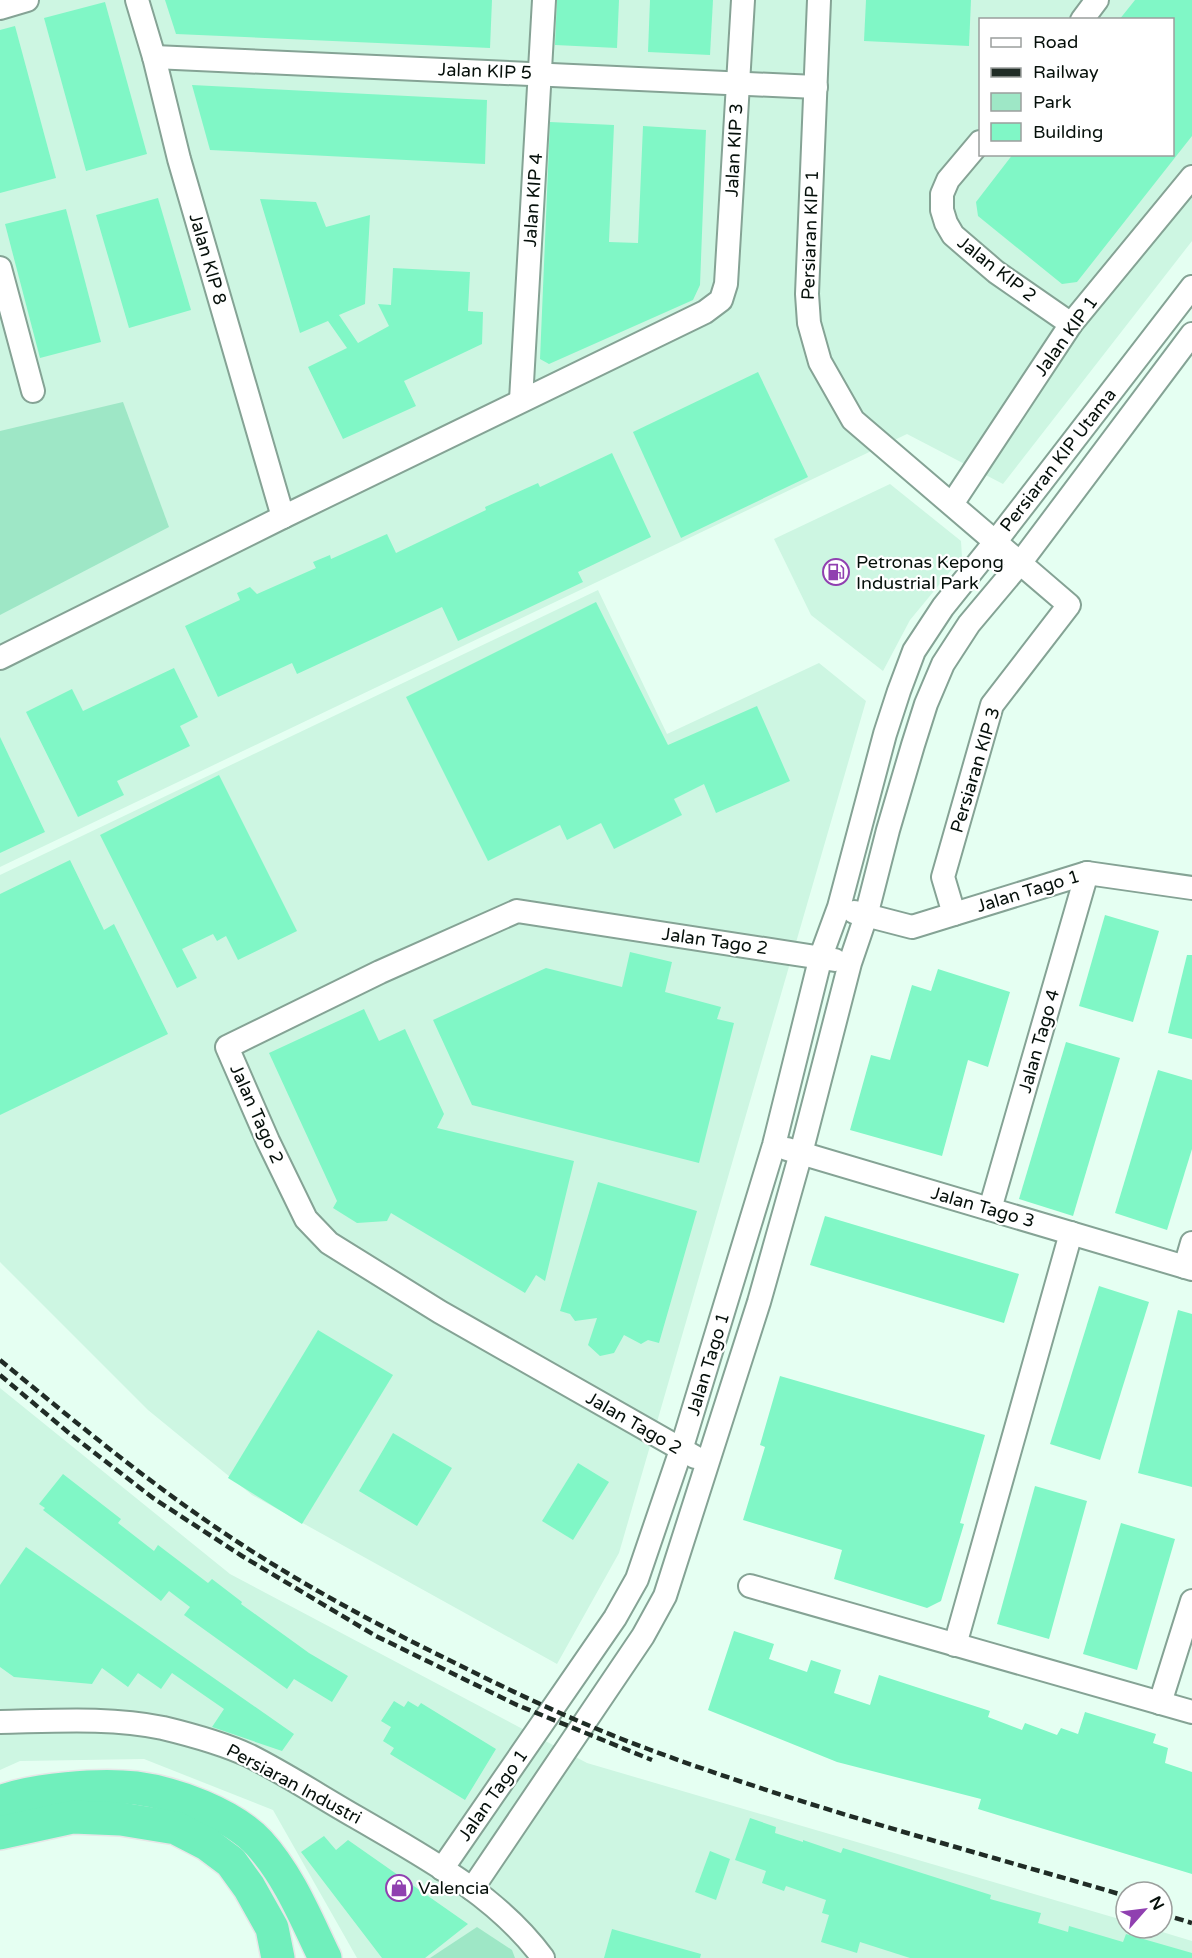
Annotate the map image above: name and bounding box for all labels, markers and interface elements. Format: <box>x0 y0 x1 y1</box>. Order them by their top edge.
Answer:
legend <box>979 18 1174 156</box>
text: Road <box>1033 31 1078 53</box>
street label: Jalan KIP 5 <box>438 58 532 84</box>
text: Railway <box>1033 61 1099 83</box>
text: Park <box>1033 91 1072 113</box>
street label: Jalan KIP 3 <box>721 102 747 198</box>
text: Building <box>1033 121 1103 143</box>
street label: Jalan KIP 4 <box>519 152 547 248</box>
street label: Persiaran KIP 1 <box>797 170 823 300</box>
street label: Jalan KIP 8 <box>184 211 232 307</box>
street label: Jalan KIP 2 <box>953 231 1041 307</box>
street label: Jalan KIP 1 <box>1029 292 1103 380</box>
street label: Persiaran KIP Utama <box>995 384 1121 536</box>
place label: Petronas Kepong Industrial Park <box>856 551 1004 594</box>
fuel station icon: Petronas Kepong Industrial Park <box>821 557 851 587</box>
street label: Persiaran KIP 3 <box>945 705 1005 835</box>
street label: Jalan Tago 1 <box>974 865 1082 917</box>
street label: Jalan Tago 2 <box>661 923 769 959</box>
street label: Jalan Tago 4 <box>1014 987 1064 1095</box>
street label: Jalan Tago 2 <box>225 1061 289 1167</box>
street label: Jalan Tago 3 <box>929 1182 1037 1232</box>
street label: Jalan Tago 1 <box>682 1310 734 1418</box>
street label: Jalan Tago 2 <box>582 1387 686 1459</box>
street label: Persiaran Industri <box>223 1739 365 1829</box>
street label: Jalan Tago 1 <box>453 1745 533 1845</box>
shop icon: Valencia <box>384 1873 414 1903</box>
place label: Valencia <box>418 1877 489 1899</box>
north arrow <box>1114 1880 1174 1940</box>
text: N <box>1145 1893 1168 1914</box>

